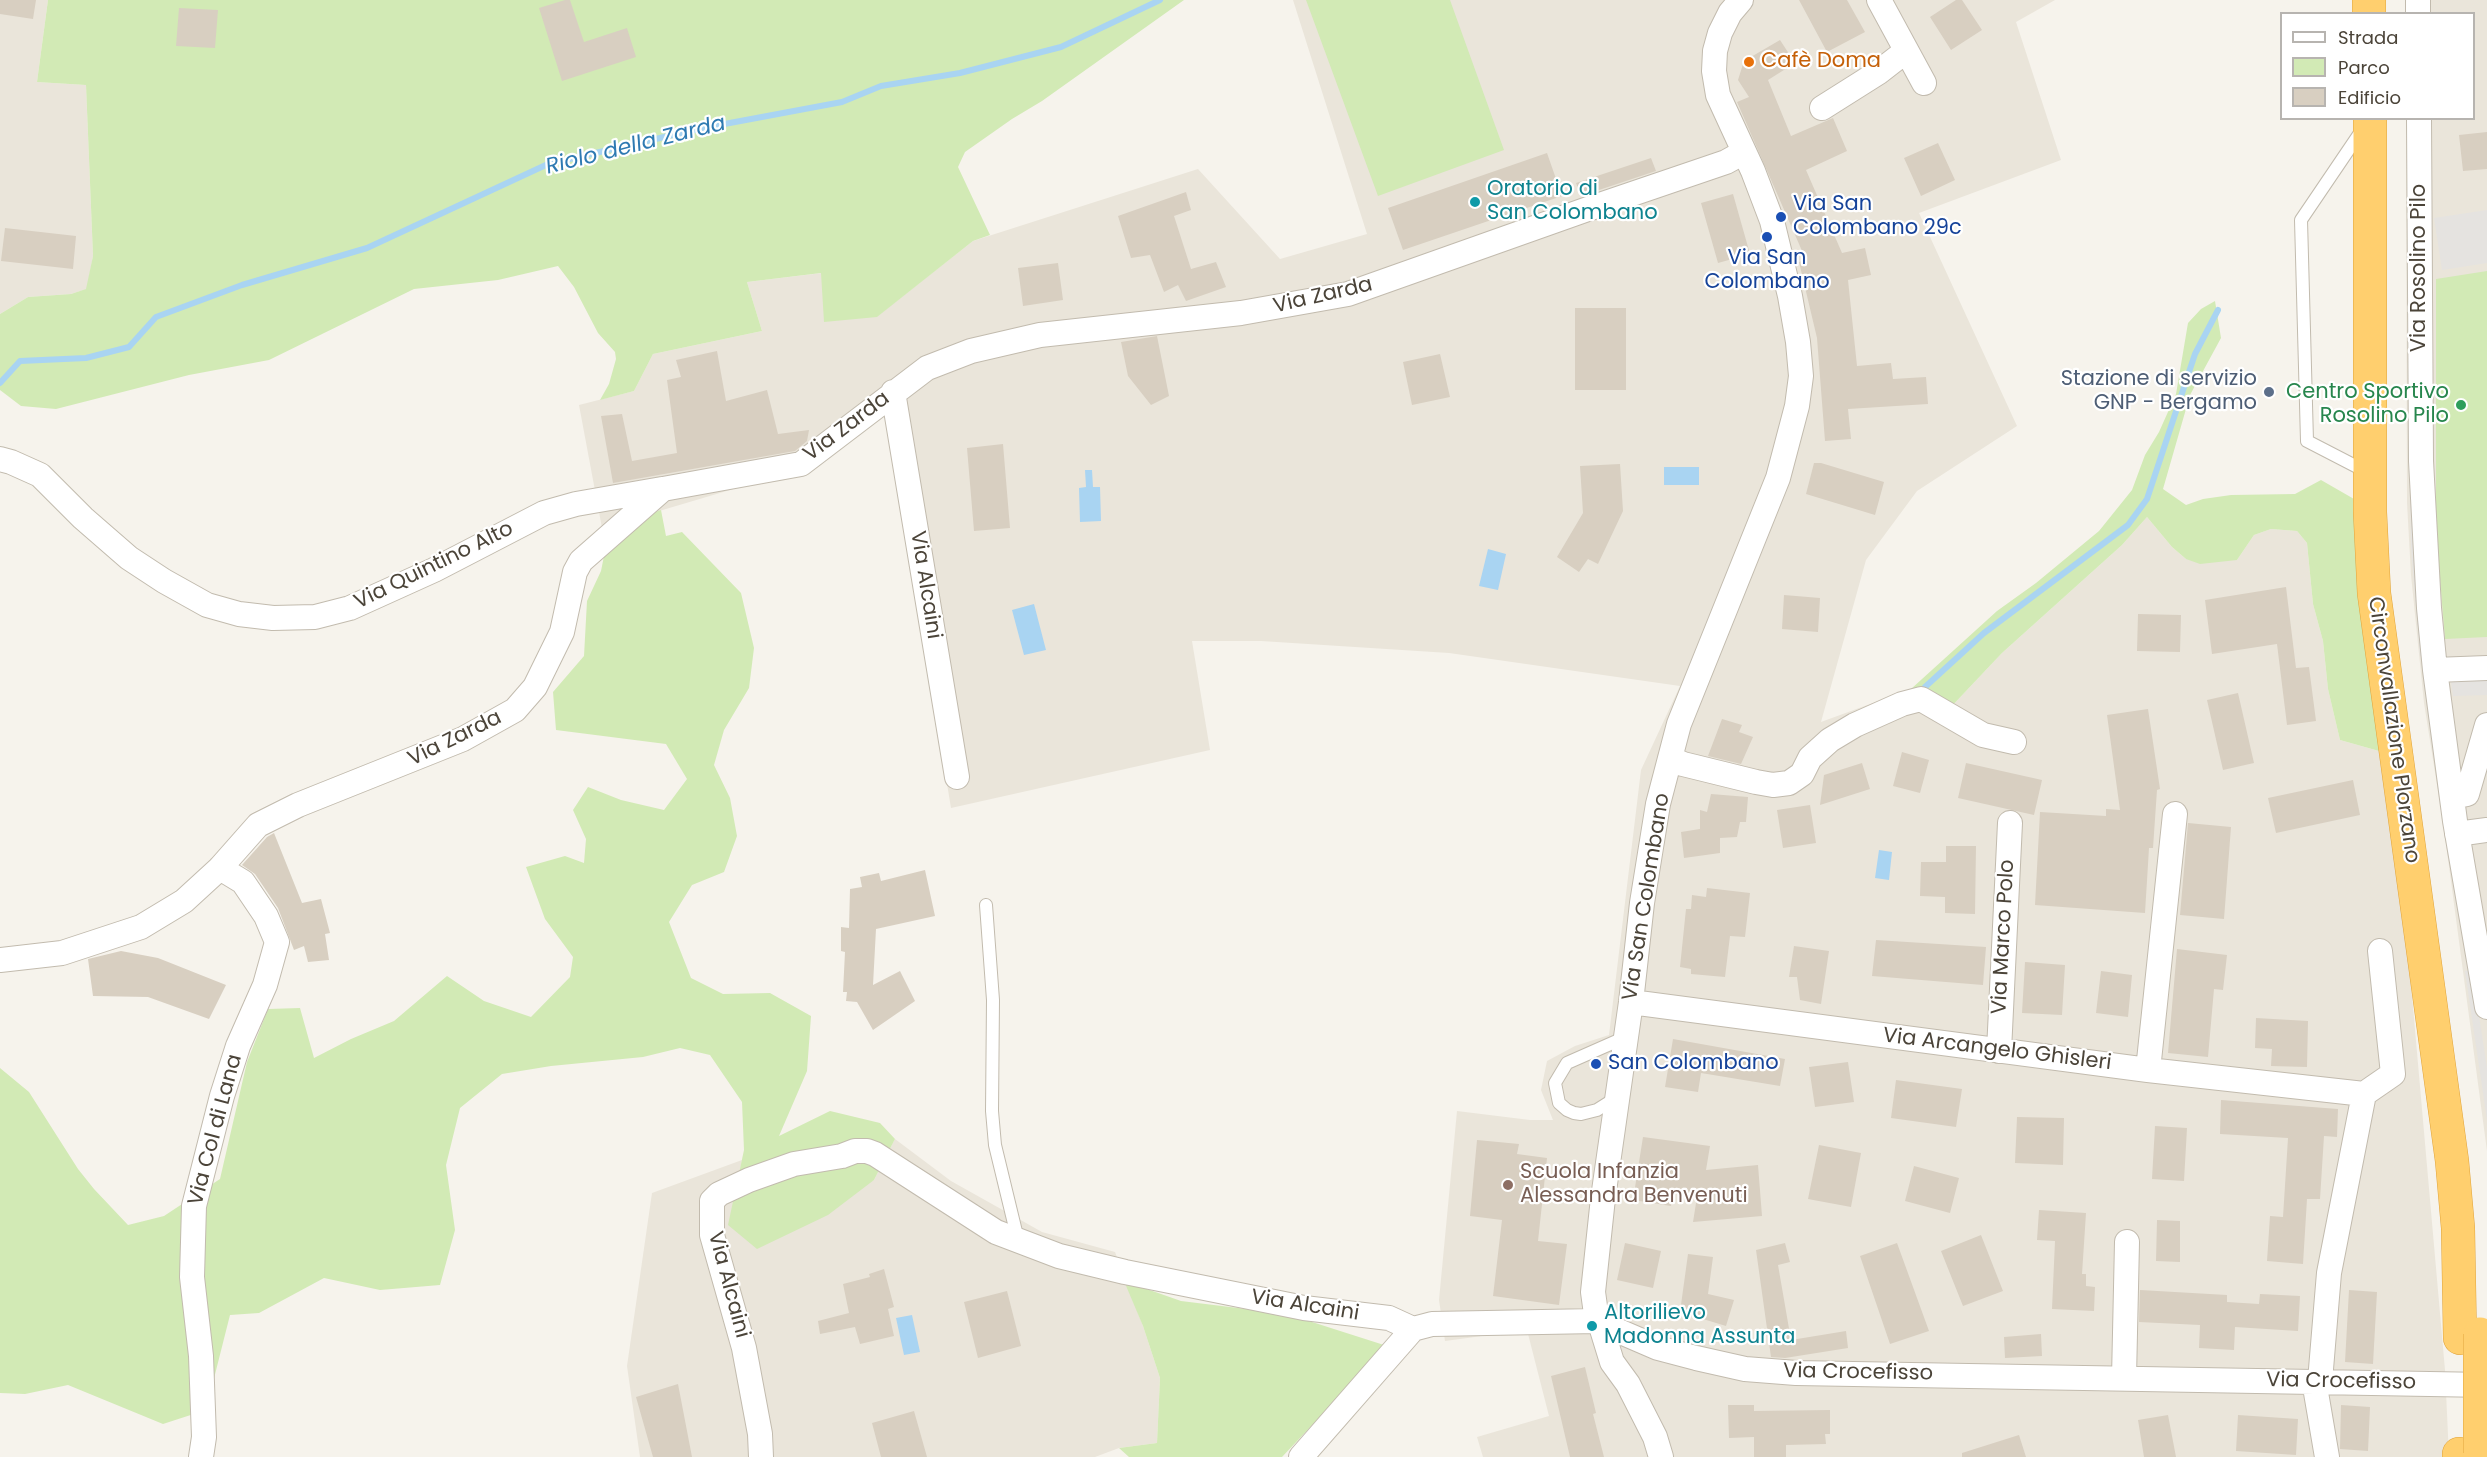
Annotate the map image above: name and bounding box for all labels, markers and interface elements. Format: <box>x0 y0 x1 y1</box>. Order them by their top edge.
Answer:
legend <box>2280 12 2475 120</box>
text: Strada <box>2338 25 2398 50</box>
place label: Cafè Doma <box>1761 49 1881 75</box>
marker: Cafè Doma <box>1742 55 1756 69</box>
text: Parco <box>2338 55 2390 80</box>
text: Edificio <box>2338 85 2401 110</box>
water label: Riolo della Zarda <box>543 111 729 181</box>
place label: Oratorio di San Colombano <box>1487 177 1658 227</box>
street label: Via Rosolino Pilo <box>2407 184 2433 352</box>
place label: Via San Colombano 29c <box>1793 192 1962 242</box>
marker: Oratorio di San Colombano <box>1468 195 1482 209</box>
marker: Via San Colombano 29c <box>1774 210 1788 224</box>
marker: Via San Colombano <box>1760 230 1774 244</box>
place label: Via San Colombano <box>1704 246 1830 296</box>
street label: Via Zarda <box>1271 272 1375 320</box>
place label: Stazione di servizio GNP - Bergamo <box>2061 367 2257 417</box>
place label: Centro Sportivo Rosolino Pilo <box>2286 380 2449 430</box>
marker: Stazione di servizio GNP - Bergamo <box>2262 385 2276 399</box>
street label: Via Zarda <box>799 387 895 467</box>
marker: Centro Sportivo Rosolino Pilo <box>2454 398 2468 412</box>
street label: Via Quintino Alto <box>351 517 517 615</box>
street label: Via Alcaini <box>904 529 946 641</box>
street label: Circonvallazione Plorzano <box>2362 595 2424 865</box>
street label: Via Zarda <box>404 706 506 772</box>
street label: Via San Colombano <box>1618 791 1676 1003</box>
street label: Via Marco Polo <box>1987 859 2021 1015</box>
street label: Via Arcangelo Ghisleri <box>1881 1023 2113 1077</box>
place label: San Colombano <box>1608 1051 1779 1077</box>
street label: Via Col di Lana <box>184 1052 248 1208</box>
marker: San Colombano <box>1589 1057 1603 1071</box>
place label: Scuola Infanzia Alessandra Benvenuti <box>1520 1160 1748 1210</box>
marker: Scuola Infanzia Alessandra Benvenuti <box>1501 1178 1515 1192</box>
street label: Via Alcaini <box>702 1229 754 1341</box>
street label: Via Alcaini <box>1249 1285 1361 1327</box>
place label: Altorilievo Madonna Assunta <box>1604 1301 1795 1351</box>
marker: Altorilievo Madonna Assunta <box>1585 1319 1599 1333</box>
street label: Via Crocefisso <box>1783 1359 1933 1387</box>
street label: Via Crocefisso <box>2266 1368 2416 1396</box>

